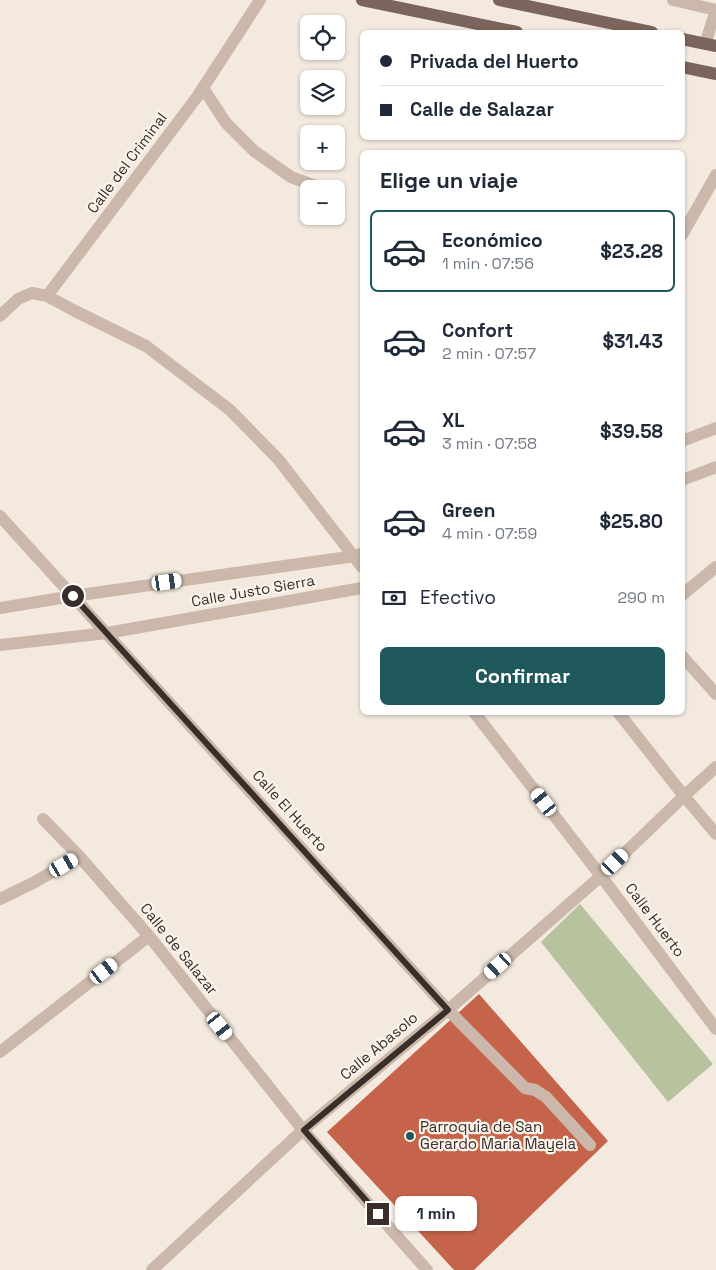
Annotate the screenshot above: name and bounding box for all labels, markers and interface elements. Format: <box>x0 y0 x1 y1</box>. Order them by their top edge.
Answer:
map controls <box>300 15 345 225</box>
button: locate <box>300 15 345 60</box>
text: Privada del Huerto <box>410 49 579 74</box>
button: layers <box>300 70 345 115</box>
text: Calle de Salazar <box>410 97 554 122</box>
street label: Calle del Criminal <box>82 108 171 217</box>
button: + <box>300 125 345 170</box>
text: Elige un viaje <box>380 166 518 194</box>
button: − <box>300 180 345 225</box>
text: Económico <box>442 228 543 253</box>
icon: car <box>382 229 427 274</box>
text: $23.28 <box>600 239 663 264</box>
text: 1 min · 07:56 <box>442 253 534 274</box>
text: Confort <box>442 318 513 343</box>
icon: car <box>382 319 427 364</box>
text: $31.43 <box>602 329 663 354</box>
text: 2 min · 07:57 <box>442 343 536 364</box>
text: XL <box>442 408 465 433</box>
icon: car <box>382 409 427 454</box>
text: $39.58 <box>600 419 663 444</box>
text: 3 min · 07:58 <box>442 433 537 454</box>
text: Green <box>442 498 495 523</box>
icon: car <box>382 499 427 544</box>
text: $25.80 <box>599 509 663 534</box>
text: 4 min · 07:59 <box>442 523 537 544</box>
street label: Calle Justo Sierra <box>190 570 316 611</box>
car <box>151 572 182 592</box>
icon: cash <box>380 584 408 612</box>
route start <box>62 585 84 607</box>
text: Efectivo <box>420 585 496 610</box>
text: 290 m <box>617 587 665 608</box>
button: Confirmar <box>380 647 665 705</box>
street label: Calle El Huerto <box>249 766 332 856</box>
car <box>528 786 559 818</box>
car <box>598 846 631 878</box>
car <box>47 851 80 879</box>
street label: Calle Huerto <box>621 879 689 960</box>
street label: Calle de Salazar <box>136 899 223 999</box>
car <box>481 950 514 982</box>
car <box>87 956 120 986</box>
street label: Calle Abasolo <box>336 1008 422 1084</box>
car <box>204 1010 235 1042</box>
place label: Parroquia de San Gerardo Maria Mayela <box>420 1117 577 1153</box>
marker: Parroquia de San Gerardo Maria Mayela <box>404 1130 416 1142</box>
callout: 1 min <box>396 1196 478 1232</box>
route end <box>367 1203 389 1225</box>
text: 1 min <box>416 1203 456 1224</box>

